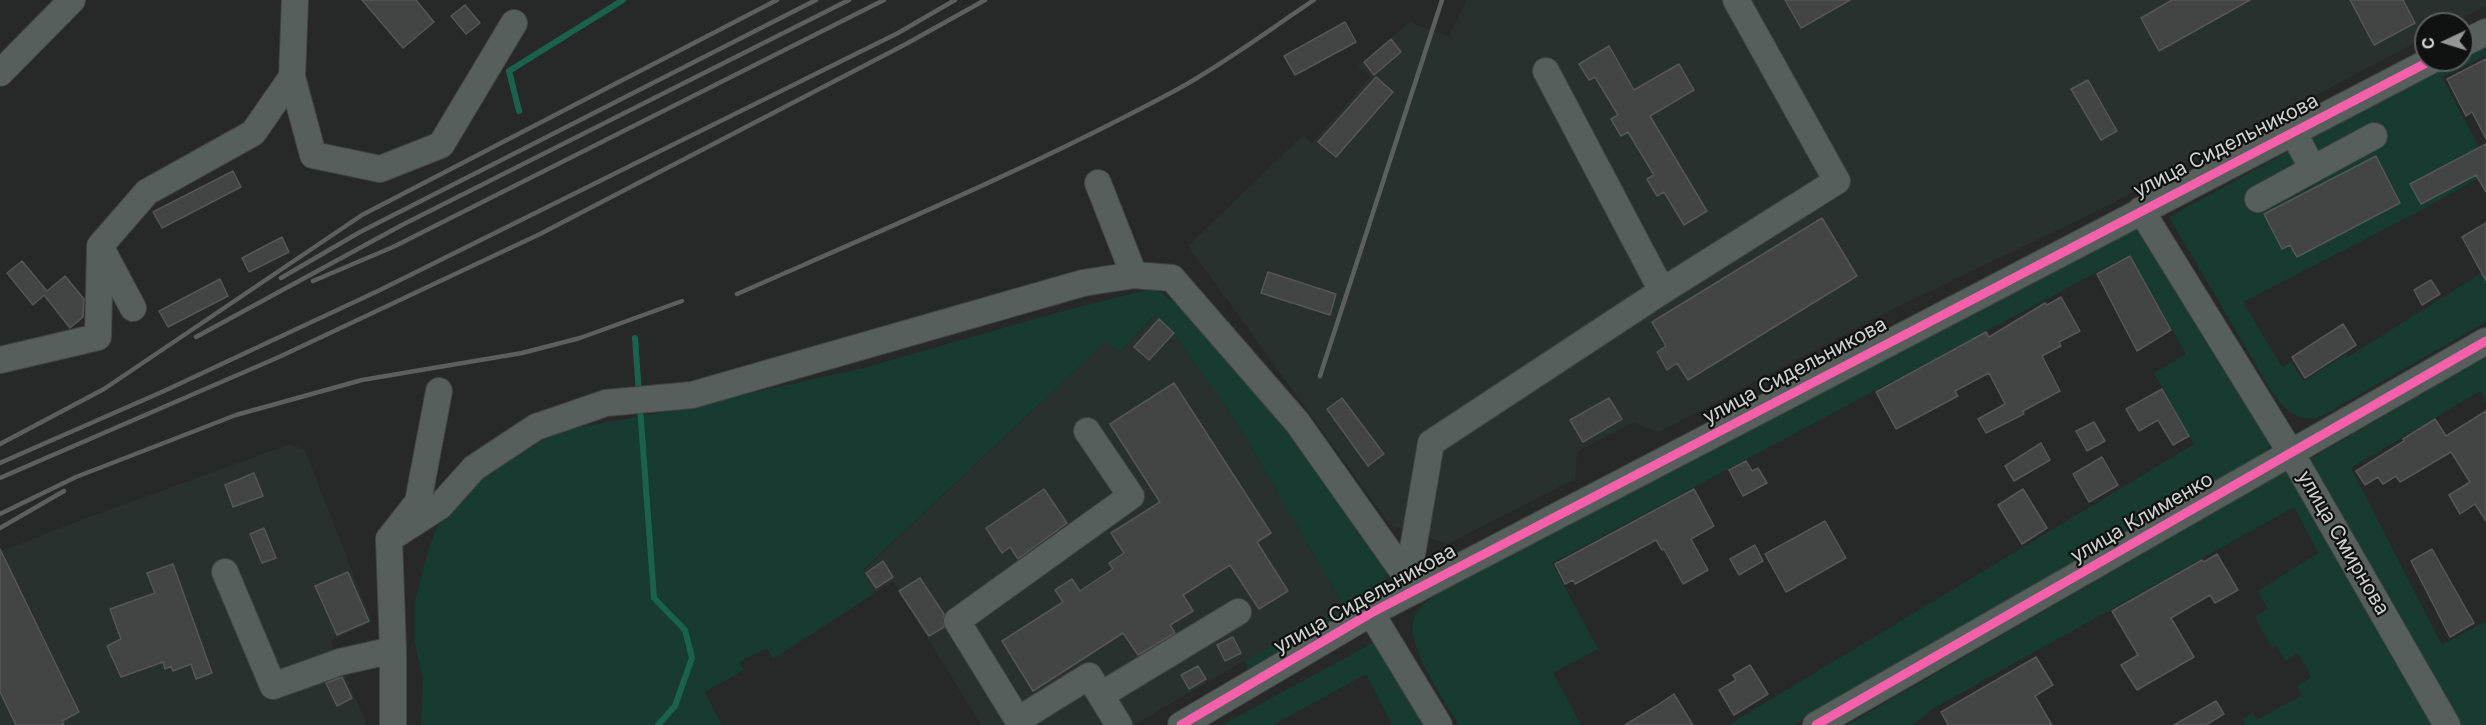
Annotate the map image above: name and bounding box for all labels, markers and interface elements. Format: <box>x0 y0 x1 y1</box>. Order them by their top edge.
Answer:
north arrow <box>2414 12 2474 72</box>
text: С <box>2418 37 2438 50</box>
street label: улица Сидельникова <box>2130 89 2322 203</box>
street label: улица Сидельникова <box>1699 312 1891 430</box>
street label: улица Смирнова <box>2292 466 2394 620</box>
street label: улица Клименко <box>2067 467 2217 569</box>
street label: улица Сидельникова <box>1270 539 1460 659</box>

